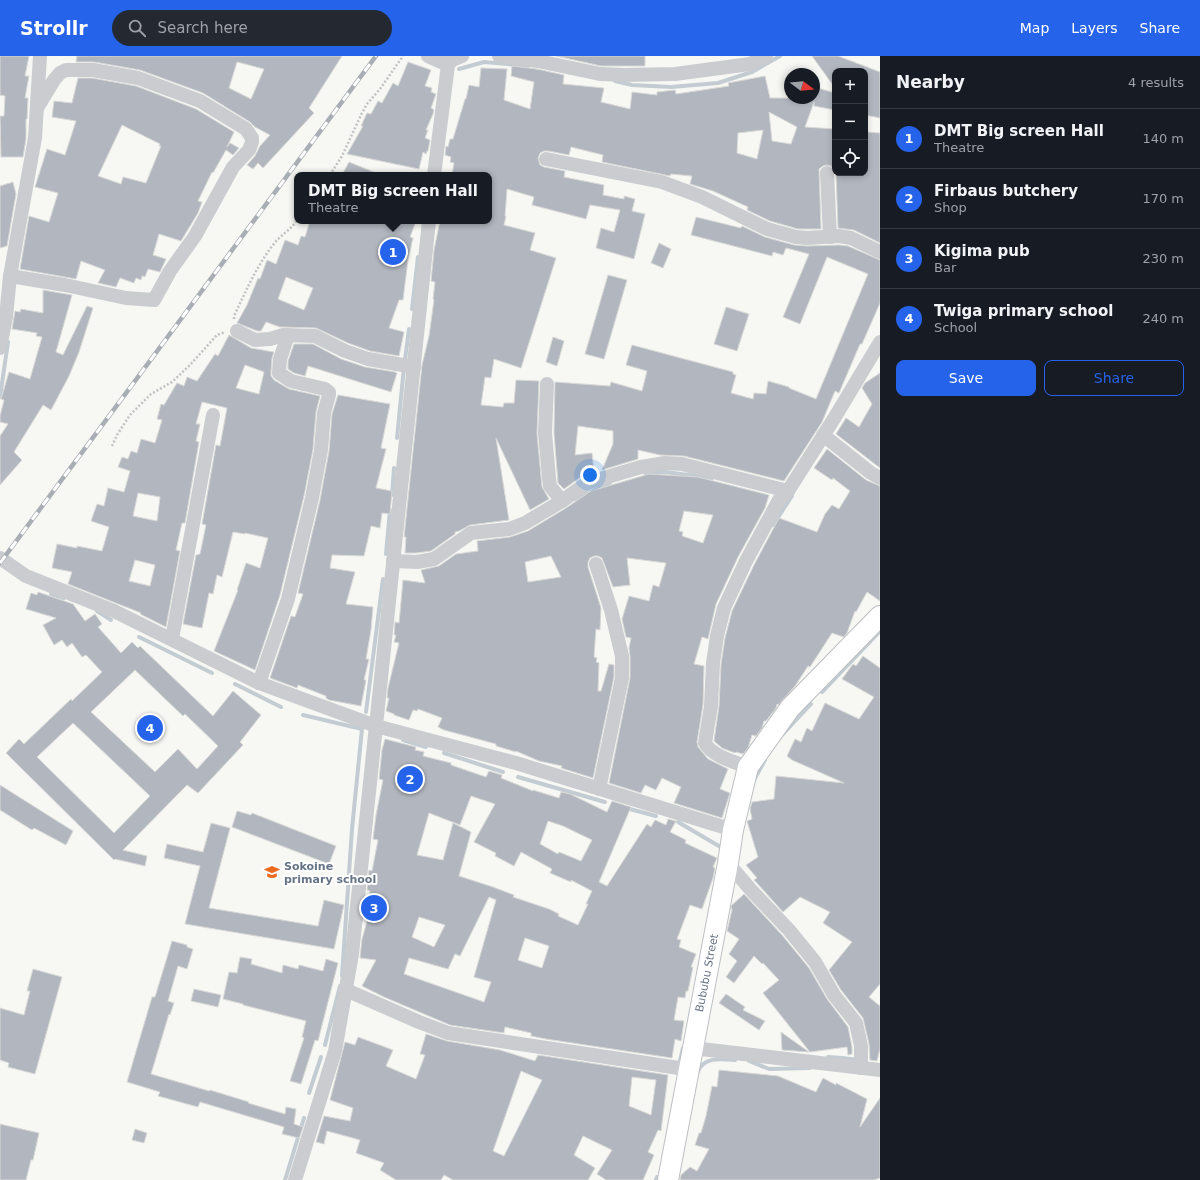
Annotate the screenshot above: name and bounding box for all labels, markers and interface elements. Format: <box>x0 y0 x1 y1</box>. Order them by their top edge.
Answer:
search box <box>112 10 392 46</box>
text: Strollr <box>20 17 88 39</box>
icon: search <box>126 17 148 39</box>
text: Search here <box>158 19 248 37</box>
text: Map <box>1020 20 1049 36</box>
text: Layers <box>1071 20 1118 36</box>
text: Share <box>1140 20 1180 36</box>
north arrow <box>784 68 820 104</box>
map controls <box>832 68 868 176</box>
button: + <box>832 68 868 104</box>
text: Nearby <box>896 72 965 92</box>
text: 4 results <box>1128 75 1184 90</box>
button: − <box>832 104 868 140</box>
text: DMT Big screen Hall <box>934 122 1104 140</box>
text: 1 <box>904 131 914 146</box>
text: 140 m <box>1142 131 1184 146</box>
button: locate <box>832 140 868 176</box>
text: Theatre <box>934 140 984 155</box>
popup <box>294 172 492 224</box>
text: DMT Big screen Hall <box>308 182 478 200</box>
text: Firbaus butchery <box>934 182 1078 200</box>
text: 2 <box>904 191 914 206</box>
text: 170 m <box>1142 191 1184 206</box>
text: Theatre <box>308 200 358 215</box>
text: Shop <box>934 200 967 215</box>
pin: 1 <box>380 237 406 267</box>
text: Kigima pub <box>934 242 1030 260</box>
text: 3 <box>904 251 914 266</box>
text: 230 m <box>1142 251 1184 266</box>
text: Bar <box>934 260 956 275</box>
text: Twiga primary school <box>934 302 1113 320</box>
text: 4 <box>904 311 914 326</box>
text: 240 m <box>1142 311 1184 326</box>
text: School <box>934 320 977 335</box>
button: Save <box>896 360 1036 396</box>
button: Share <box>1044 360 1184 396</box>
your location <box>580 465 600 485</box>
pin: 4 <box>137 713 163 743</box>
pin: 2 <box>397 764 423 794</box>
place label: Sokoine primary school <box>284 860 376 886</box>
school or university icon: Sokoine primary school <box>263 863 281 881</box>
pin: 3 <box>361 893 387 923</box>
street label: Bububu Street <box>693 932 721 1013</box>

